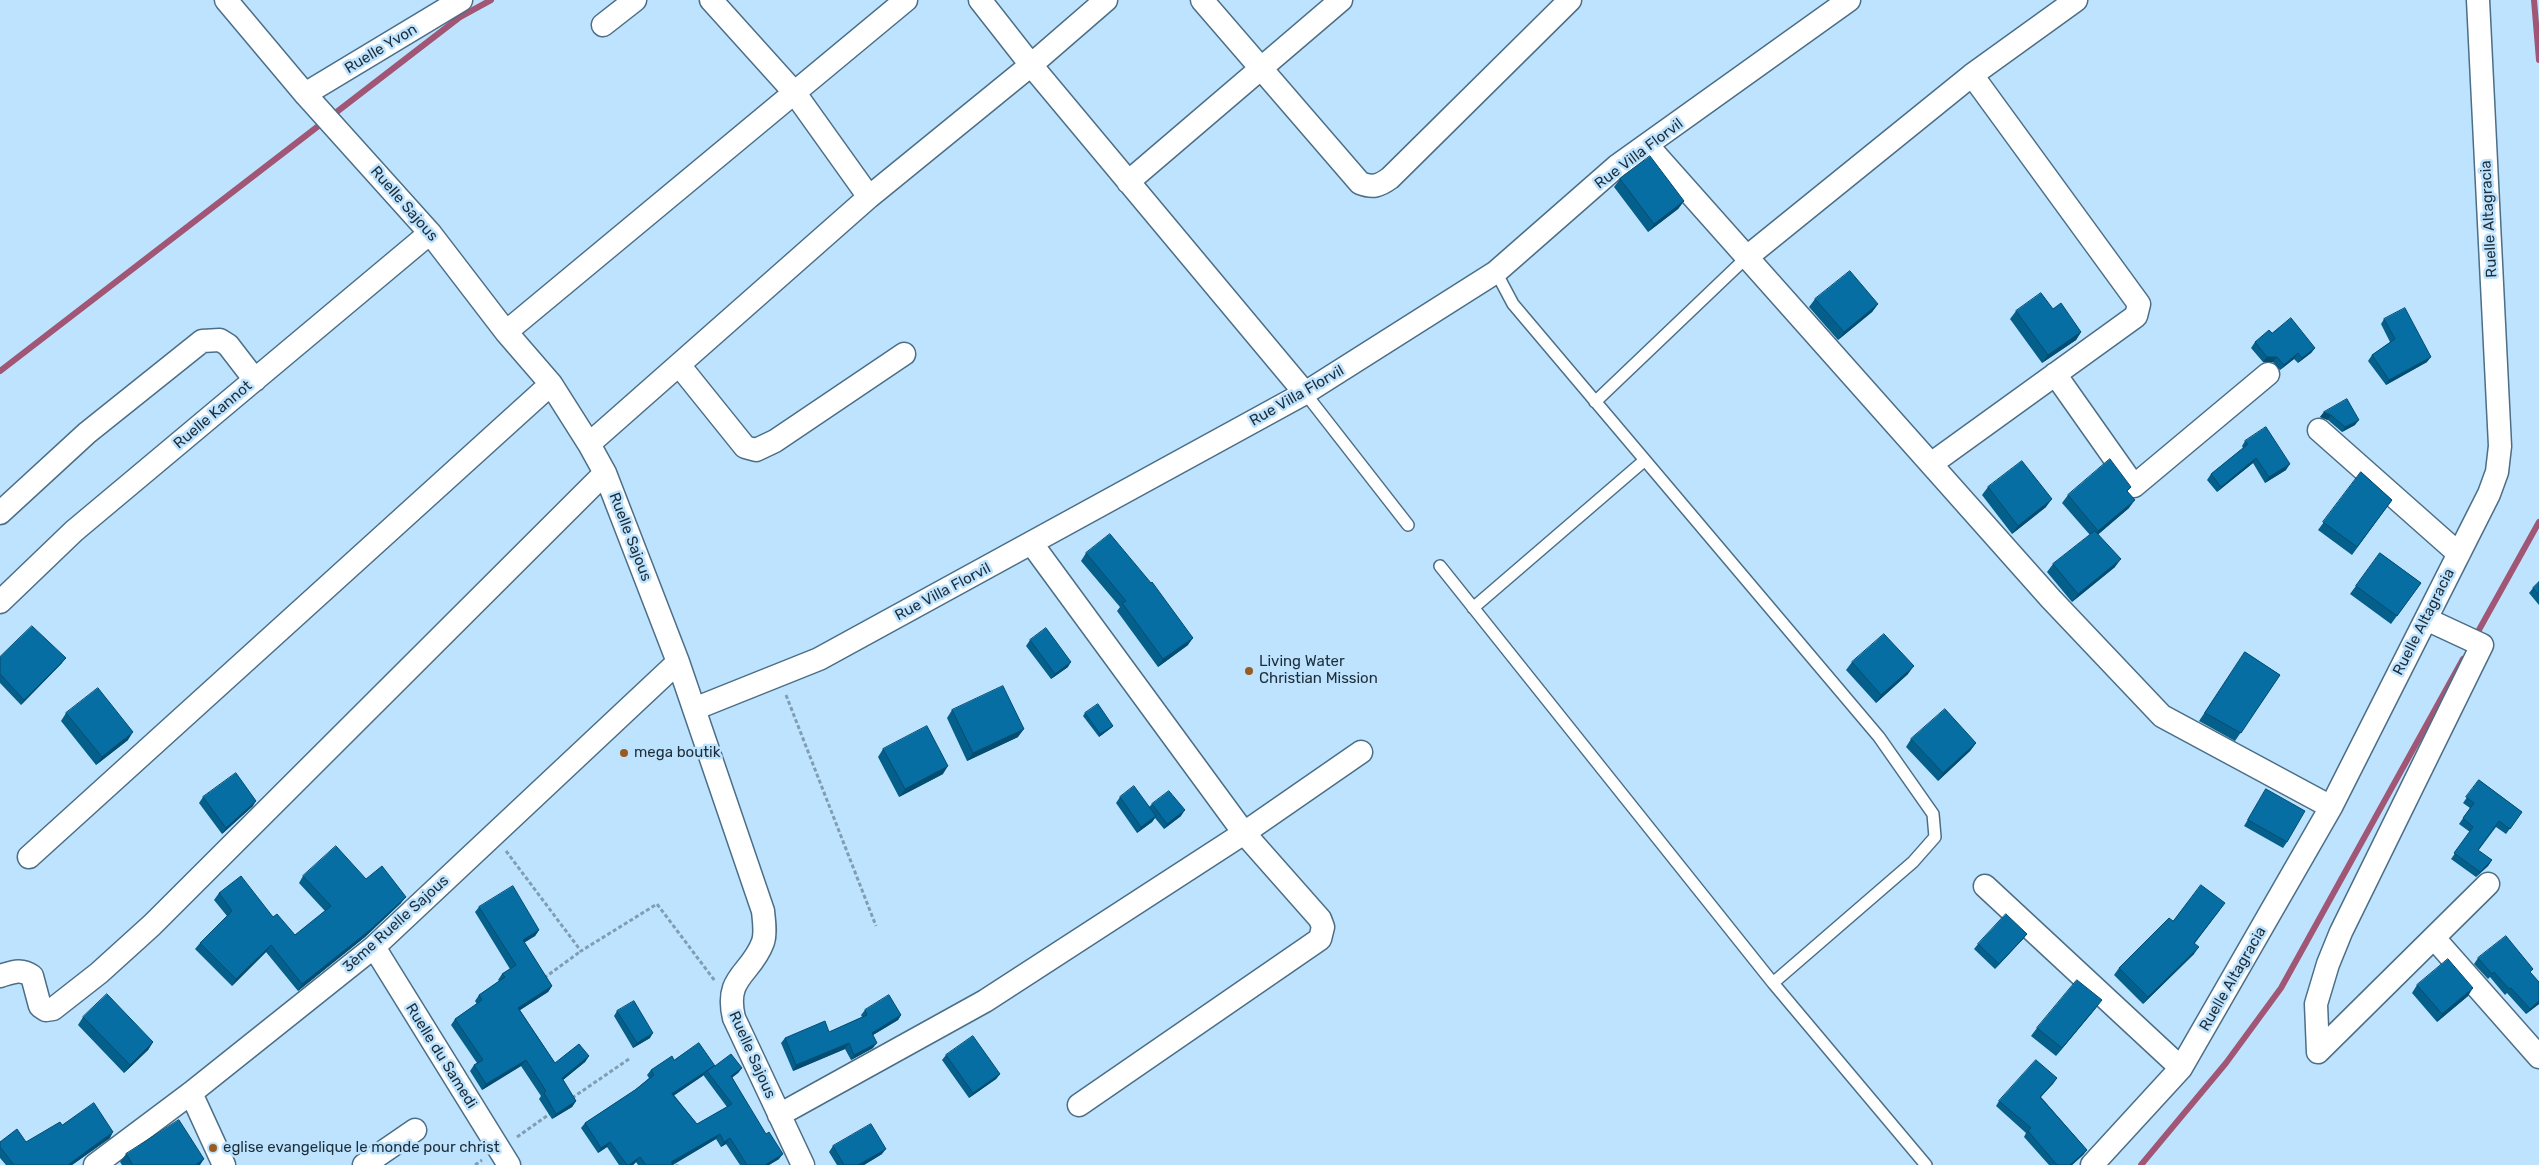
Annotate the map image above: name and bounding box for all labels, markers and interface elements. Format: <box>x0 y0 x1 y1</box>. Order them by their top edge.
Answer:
street label: Ruelle Yvon <box>342 20 420 78</box>
street label: Rue Villa Florvil <box>1591 115 1687 193</box>
street label: Ruelle Altagracia <box>2477 160 2501 278</box>
street label: Ruelle Sajous <box>367 163 441 245</box>
street label: Rue Villa Florvil <box>1247 362 1347 430</box>
street label: Ruelle Kannot <box>170 377 256 453</box>
street label: Ruelle Sajous <box>605 490 655 584</box>
street label: Rue Villa Florvil <box>892 559 994 625</box>
street label: Ruelle Altagracia <box>2389 566 2459 678</box>
place label: Living Water Christian Mission <box>1259 653 1378 688</box>
marker: Living Water Christian Mission <box>1243 665 1255 677</box>
place label: mega boutik <box>634 744 720 762</box>
marker: mega boutik <box>618 747 630 759</box>
street label: 3ème Ruelle Sajous <box>339 872 453 976</box>
street label: Ruelle Altagracia <box>2196 924 2270 1034</box>
street label: Ruelle du Samedi <box>402 1000 480 1112</box>
street label: Ruelle Sajous <box>725 1009 779 1101</box>
place label: eglise evangelique le monde pour christ <box>223 1139 499 1157</box>
marker: eglise evangelique le monde pour christ <box>207 1142 219 1154</box>

